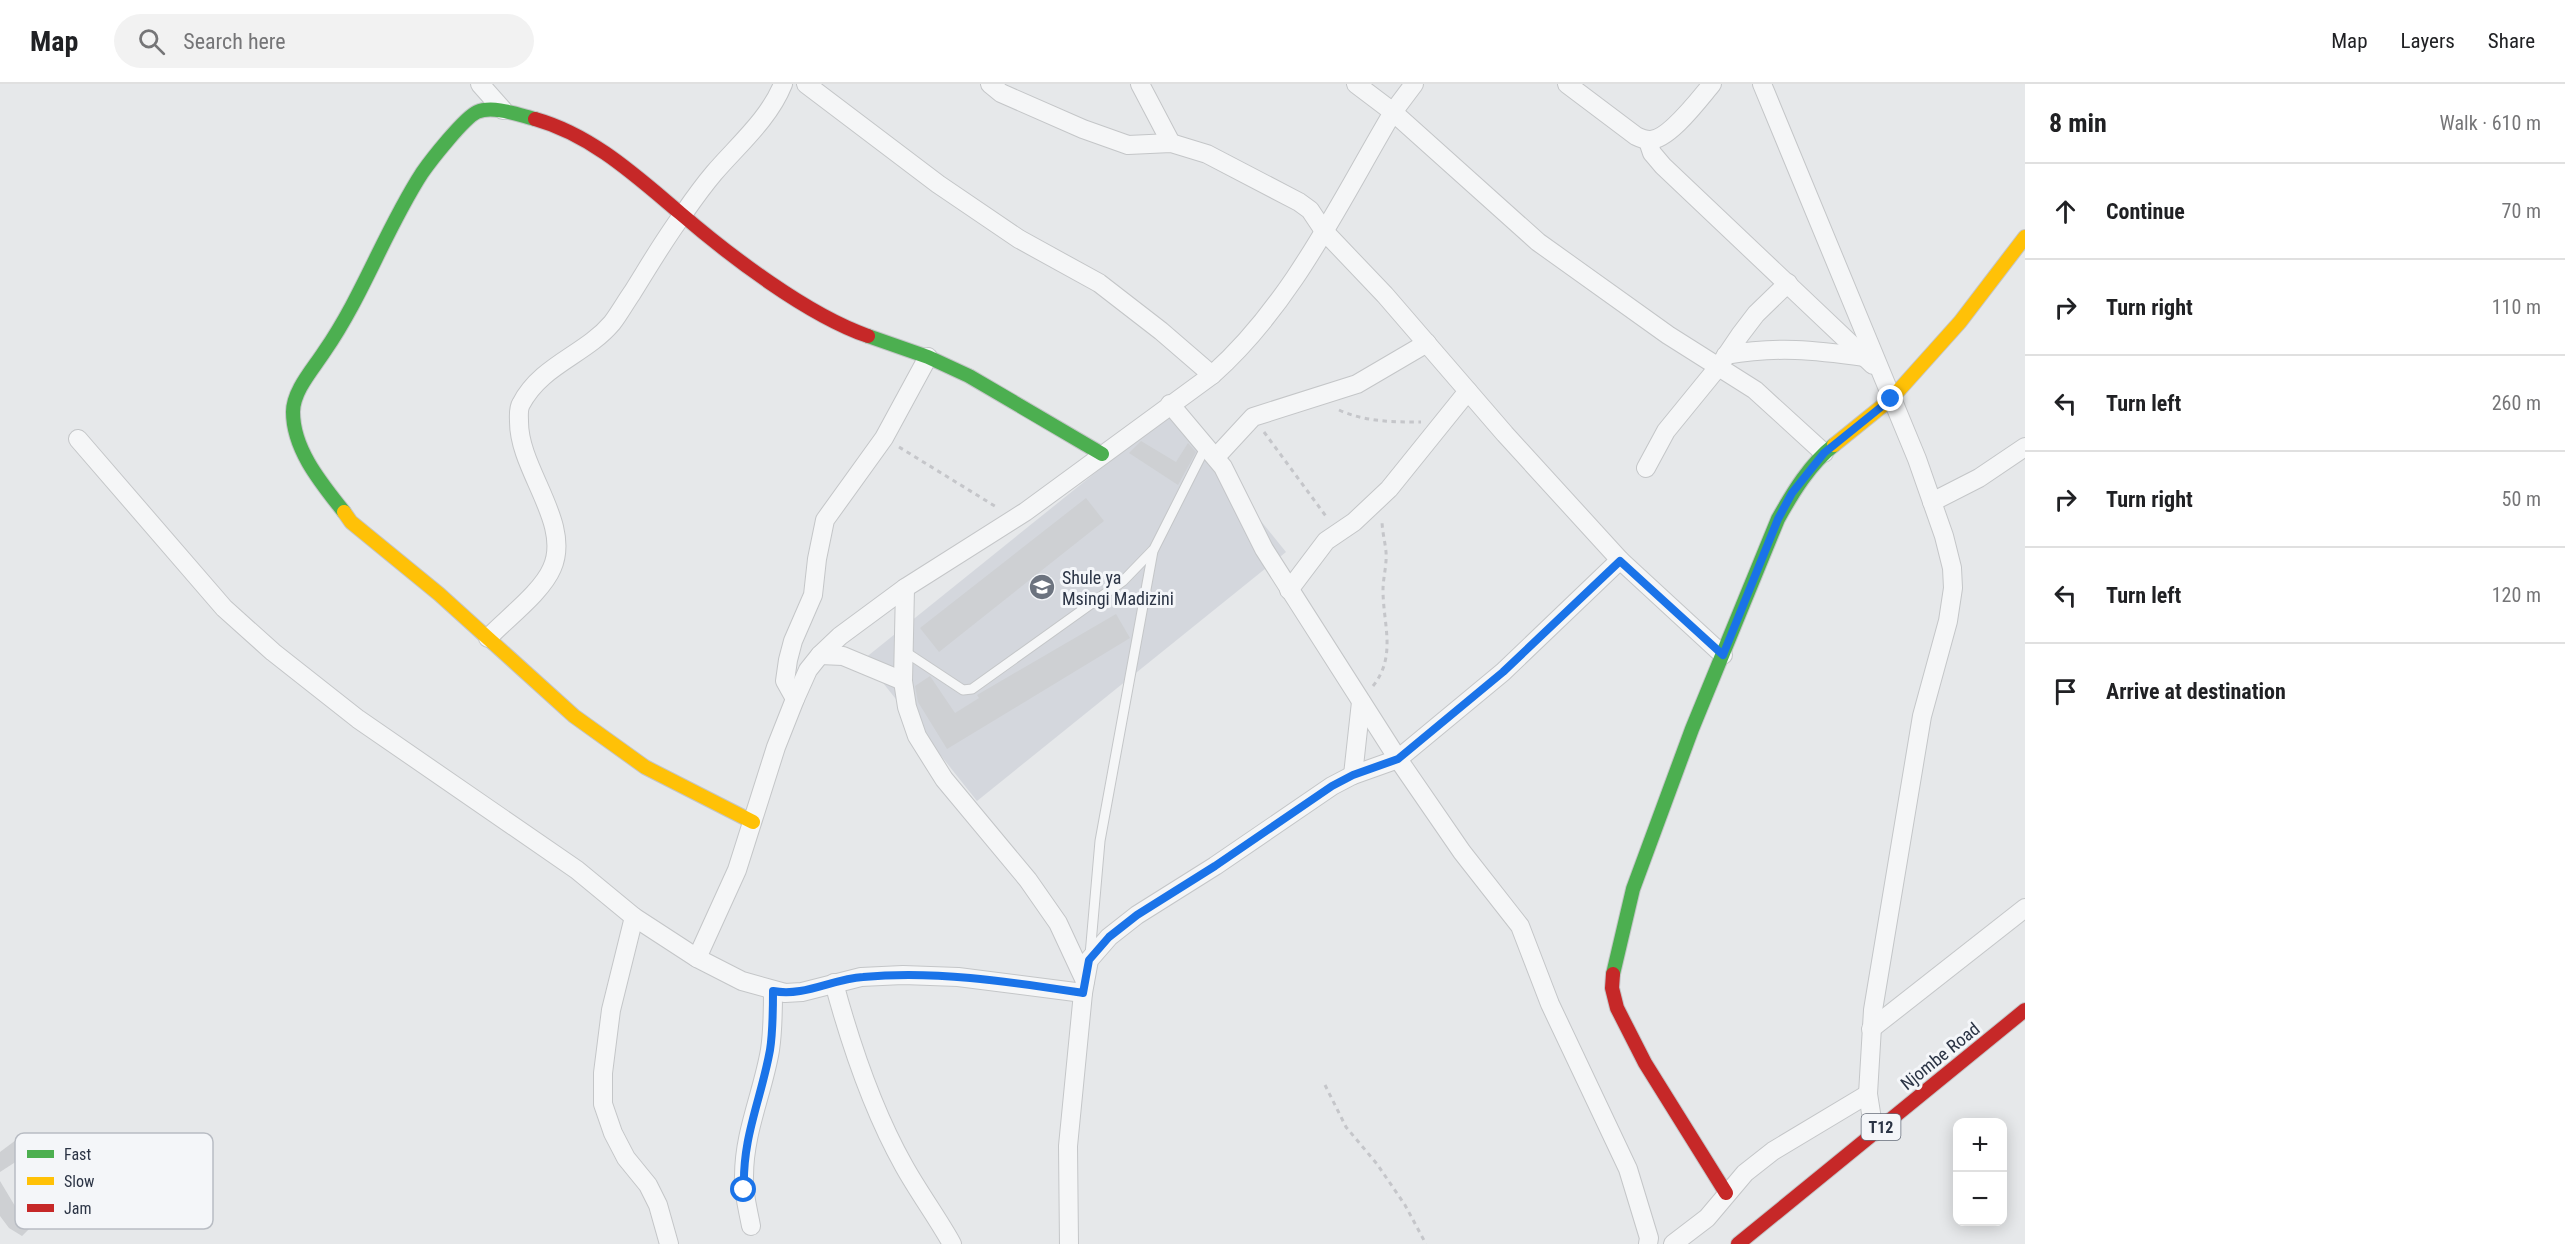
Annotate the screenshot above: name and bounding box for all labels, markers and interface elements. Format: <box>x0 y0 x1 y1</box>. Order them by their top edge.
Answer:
search box <box>114 14 534 68</box>
text: Map <box>30 25 78 58</box>
icon: search <box>135 25 168 58</box>
text: Search here <box>183 29 286 54</box>
text: Map <box>2331 29 2368 53</box>
text: Layers <box>2401 29 2455 53</box>
text: Share <box>2488 29 2535 53</box>
text: 8 min <box>2049 108 2107 138</box>
text: Walk · 610 m <box>2440 111 2541 135</box>
icon: ahead <box>2049 195 2082 228</box>
text: Continue <box>2106 199 2185 224</box>
text: 70 m <box>2502 199 2541 223</box>
icon: right <box>2049 291 2082 324</box>
text: Turn right <box>2106 295 2193 320</box>
text: 110 m <box>2492 295 2541 319</box>
route end <box>1877 385 1903 411</box>
icon: left <box>2049 387 2082 420</box>
text: Turn left <box>2106 391 2181 416</box>
text: 260 m <box>2492 391 2541 415</box>
icon: right <box>2049 483 2082 516</box>
text: Turn right <box>2106 487 2193 512</box>
text: 50 m <box>2502 487 2541 511</box>
place label: Shule ya Msingi Madizini <box>1062 567 1174 609</box>
school or university icon: Shule ya Msingi Madizini <box>1027 572 1057 602</box>
icon: left <box>2049 579 2082 612</box>
text: Turn left <box>2106 583 2181 608</box>
text: 120 m <box>2492 583 2541 607</box>
icon: arrive <box>2049 675 2082 708</box>
text: Arrive at destination <box>2106 679 2286 704</box>
street label: Njombe Road <box>1896 1018 1984 1094</box>
road number: T12 <box>1862 1114 1900 1140</box>
map controls <box>1953 1118 2007 1226</box>
button: + <box>1953 1118 2007 1172</box>
legend <box>15 1133 213 1229</box>
text: Fast <box>64 1145 91 1164</box>
text: Slow <box>64 1172 94 1191</box>
button: − <box>1953 1172 2007 1226</box>
route start <box>730 1176 756 1202</box>
text: Jam <box>64 1199 91 1218</box>

